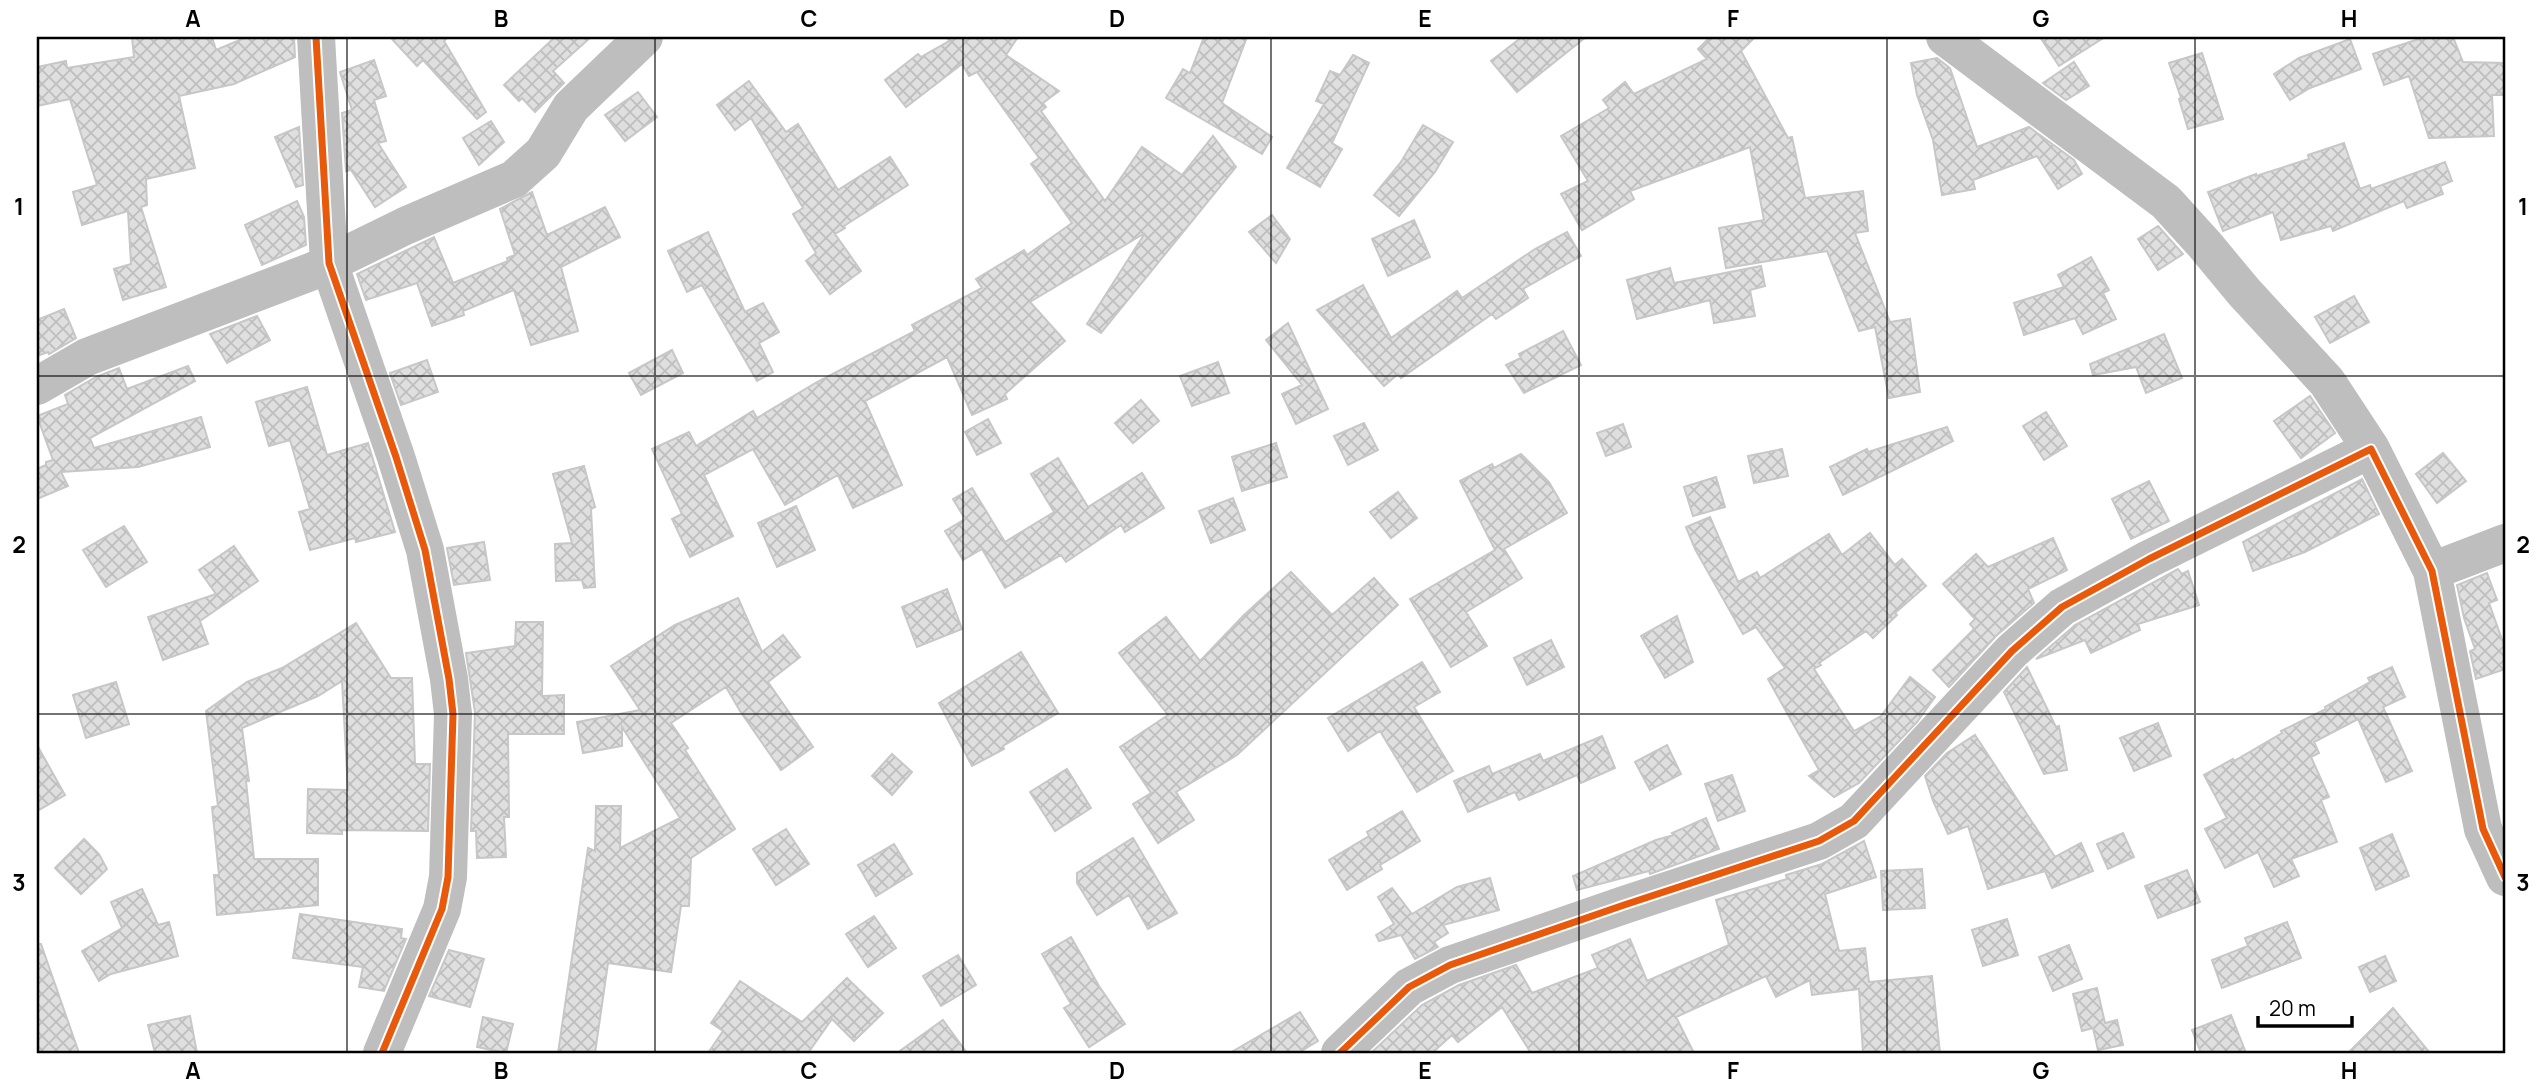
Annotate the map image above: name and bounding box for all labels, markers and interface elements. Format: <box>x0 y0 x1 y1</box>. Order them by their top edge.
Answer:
text: A <box>185 2 201 34</box>
text: B <box>494 2 508 34</box>
text: C <box>801 2 818 34</box>
text: D <box>1109 2 1125 34</box>
text: E <box>1418 2 1432 34</box>
text: F <box>1727 2 1739 34</box>
text: G <box>2033 2 2050 34</box>
text: H <box>2341 2 2357 34</box>
text: 1 <box>14 190 24 222</box>
text: 1 <box>2518 190 2528 222</box>
text: 2 <box>12 528 26 560</box>
text: 2 <box>2516 528 2530 560</box>
text: 3 <box>12 866 26 898</box>
text: 3 <box>2516 866 2530 898</box>
scale bar <box>2258 985 2353 1029</box>
text: 20 m <box>2269 994 2316 1022</box>
text: A <box>185 1054 201 1086</box>
text: B <box>494 1054 508 1086</box>
text: C <box>801 1054 818 1086</box>
text: D <box>1109 1054 1125 1086</box>
text: E <box>1418 1054 1432 1086</box>
text: F <box>1727 1054 1739 1086</box>
text: G <box>2033 1054 2050 1086</box>
text: H <box>2341 1054 2357 1086</box>

